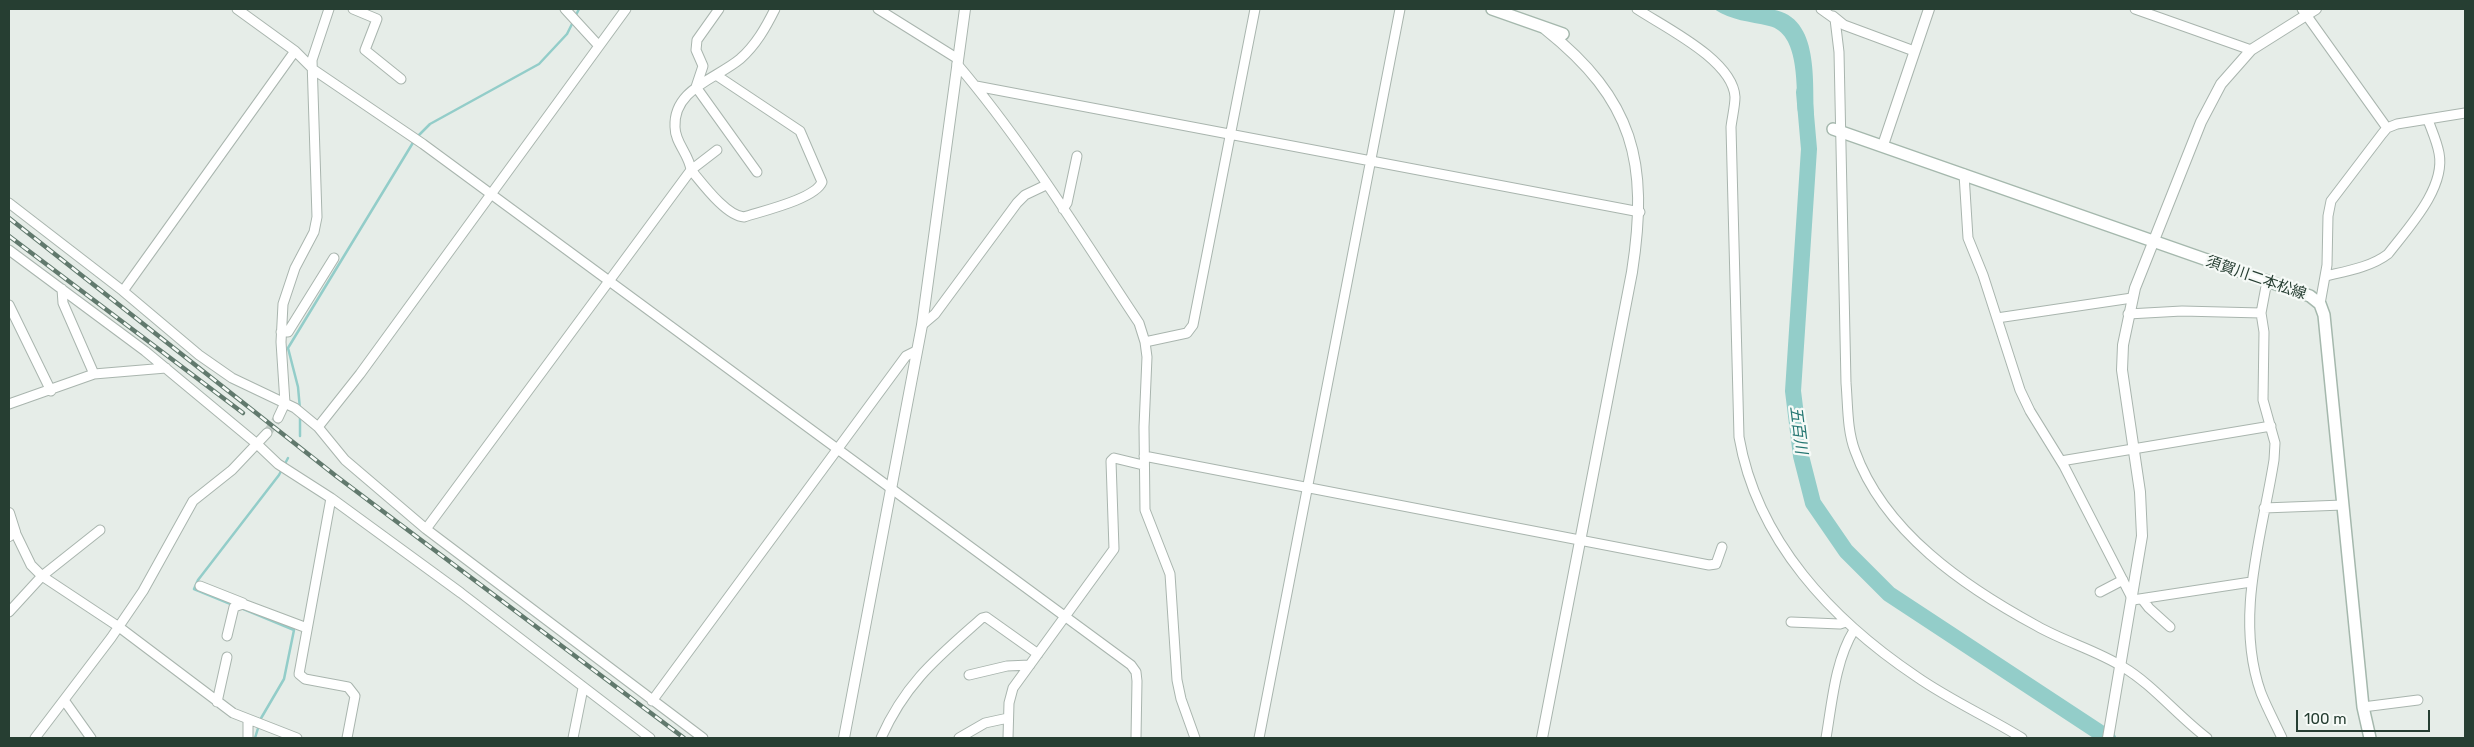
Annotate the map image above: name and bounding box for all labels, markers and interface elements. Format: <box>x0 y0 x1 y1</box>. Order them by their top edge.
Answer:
street label: 須賀川二本松線 <box>2203 252 2309 304</box>
water label: 五百川 <box>1786 405 1810 455</box>
scale bar <box>2299 700 2433 732</box>
text: 100 m <box>2304 710 2346 728</box>

